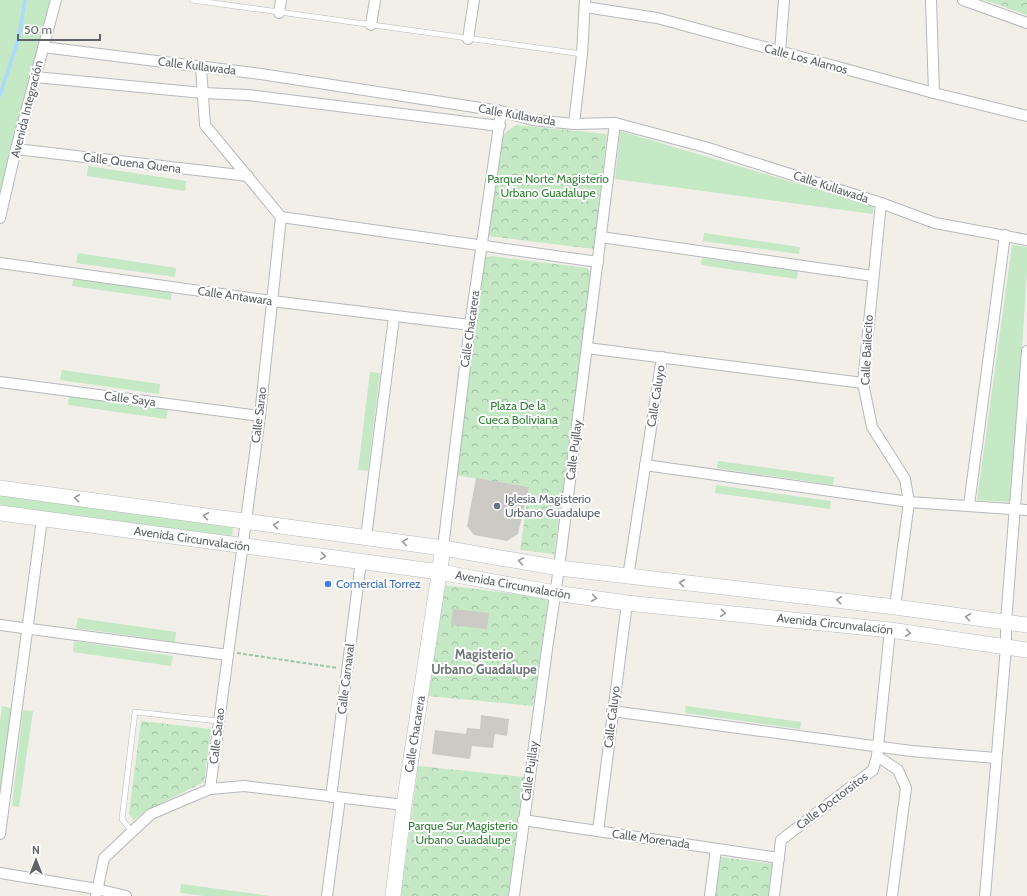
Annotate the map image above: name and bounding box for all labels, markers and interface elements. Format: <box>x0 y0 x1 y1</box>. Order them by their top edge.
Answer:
scale bar <box>18 16 100 42</box>
text: 50 m <box>24 22 52 37</box>
street label: Calle Los Alamos <box>763 40 850 77</box>
street label: Calle Kullawada <box>157 53 237 78</box>
street label: Avenida Integración <box>7 58 46 159</box>
street label: Calle Kullawada <box>477 100 557 129</box>
street label: Calle Quena Quena <box>82 149 182 176</box>
street label: Calle Kullawada <box>792 167 871 206</box>
park label: Parque Norte Magisterio Urbano Guadalupe <box>487 171 609 200</box>
street label: Calle Antawara <box>197 283 274 308</box>
street label: Calle Chacarera <box>457 289 482 368</box>
street label: Calle Bailecito <box>857 314 876 386</box>
street label: Calle Caluyo <box>643 364 668 428</box>
street label: Calle Sarao <box>248 386 269 444</box>
street label: Calle Saya <box>103 388 157 409</box>
park label: Plaza De la Cueca Boliviana <box>478 398 558 427</box>
street label: Calle Pujllay <box>562 419 585 481</box>
place label: Iglesia Magisterio Urbano Guadalupe <box>505 491 600 520</box>
one-way arrow <box>74 494 80 503</box>
marker: Iglesia Magisterio Urbano Guadalupe <box>492 501 502 511</box>
one-way arrow <box>203 512 209 521</box>
one-way arrow <box>273 521 279 530</box>
street label: Avenida Circunvalación <box>133 523 251 554</box>
one-way arrow <box>402 538 408 547</box>
one-way arrow <box>320 551 326 560</box>
one-way arrow <box>518 558 524 566</box>
street label: Avenida Circunvalación <box>454 567 572 602</box>
place label: Comercial Torrez <box>336 576 421 591</box>
marker: Comercial Torrez <box>323 579 333 589</box>
one-way arrow <box>679 579 685 588</box>
one-way arrow <box>591 593 597 602</box>
one-way arrow <box>836 596 842 605</box>
one-way arrow <box>720 608 726 617</box>
street label: Avenida Circunvalación <box>776 610 894 637</box>
one-way arrow <box>965 613 971 622</box>
one-way arrow <box>905 628 911 637</box>
street label: Calle Carnaval <box>334 643 357 715</box>
district label: Magisterio Urbano Guadalupe <box>431 646 537 677</box>
street label: Calle Caluyo <box>600 685 623 749</box>
street label: Calle Chacarera <box>401 694 428 773</box>
street label: Calle Sarao <box>206 707 227 765</box>
street label: Calle Pujllay <box>518 740 541 802</box>
street label: Calle Doctorsitos <box>793 769 870 832</box>
park label: Parque Sur Magisterio Urbano Guadalupe <box>408 818 518 847</box>
street label: Calle Morenada <box>611 826 691 851</box>
north arrow <box>16 840 56 880</box>
text: N <box>32 843 40 857</box>

